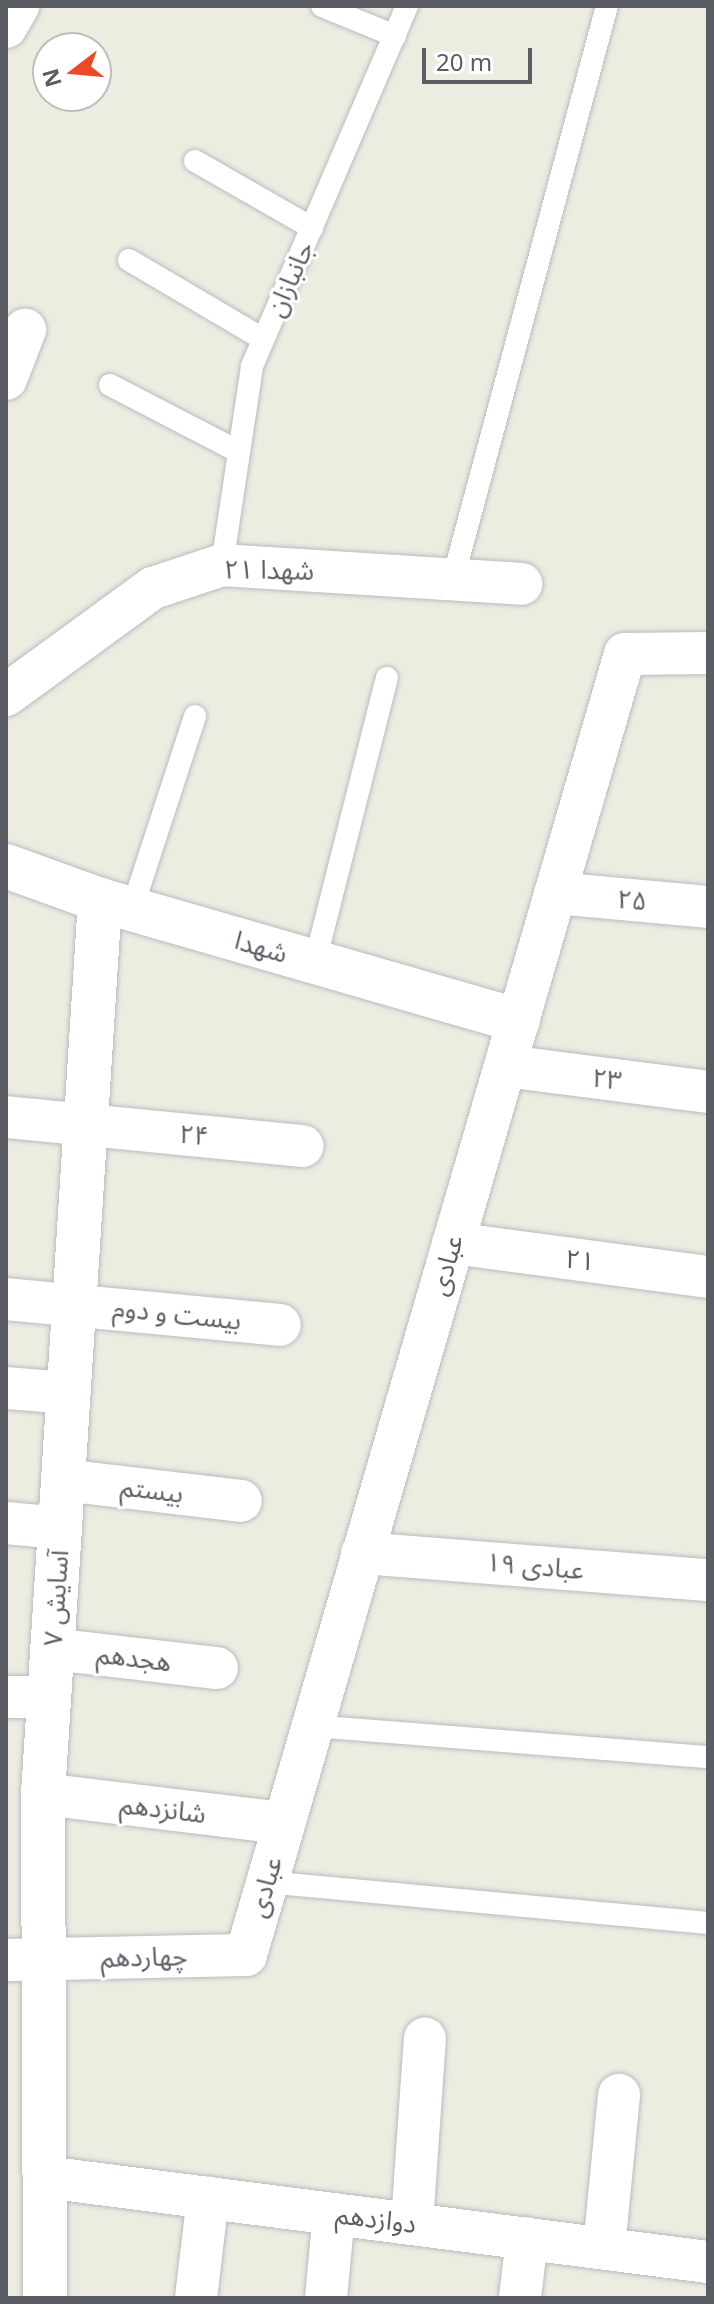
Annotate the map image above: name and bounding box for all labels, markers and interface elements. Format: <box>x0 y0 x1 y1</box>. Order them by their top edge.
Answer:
north arrow <box>32 32 112 112</box>
scale bar <box>426 32 536 82</box>
text: 20 m <box>436 45 492 78</box>
text: N <box>34 65 68 91</box>
street label: جانبازان <box>260 236 320 322</box>
street label: شهدا ۲۱ <box>224 554 314 586</box>
street label: ۲۵ <box>616 883 648 917</box>
street label: شهدا <box>231 925 291 969</box>
street label: ۲۳ <box>590 1062 624 1096</box>
street label: ۲۴ <box>178 1118 210 1152</box>
street label: عبادی <box>422 1231 470 1299</box>
street label: ۲۱ <box>563 1243 597 1277</box>
street label: بیست و دوم <box>111 1292 243 1336</box>
street label: بیستم <box>119 1471 185 1509</box>
street label: عبادی ۱۹ <box>485 1546 585 1586</box>
street label: آسایش ۷ <box>37 1549 75 1647</box>
street label: هجدهم <box>95 1638 173 1678</box>
street label: شانزدهم <box>118 1788 208 1830</box>
street label: عبادی <box>241 1853 289 1921</box>
street label: چهاردهم <box>100 1941 188 1973</box>
street label: دوازدهم <box>334 2199 418 2239</box>

